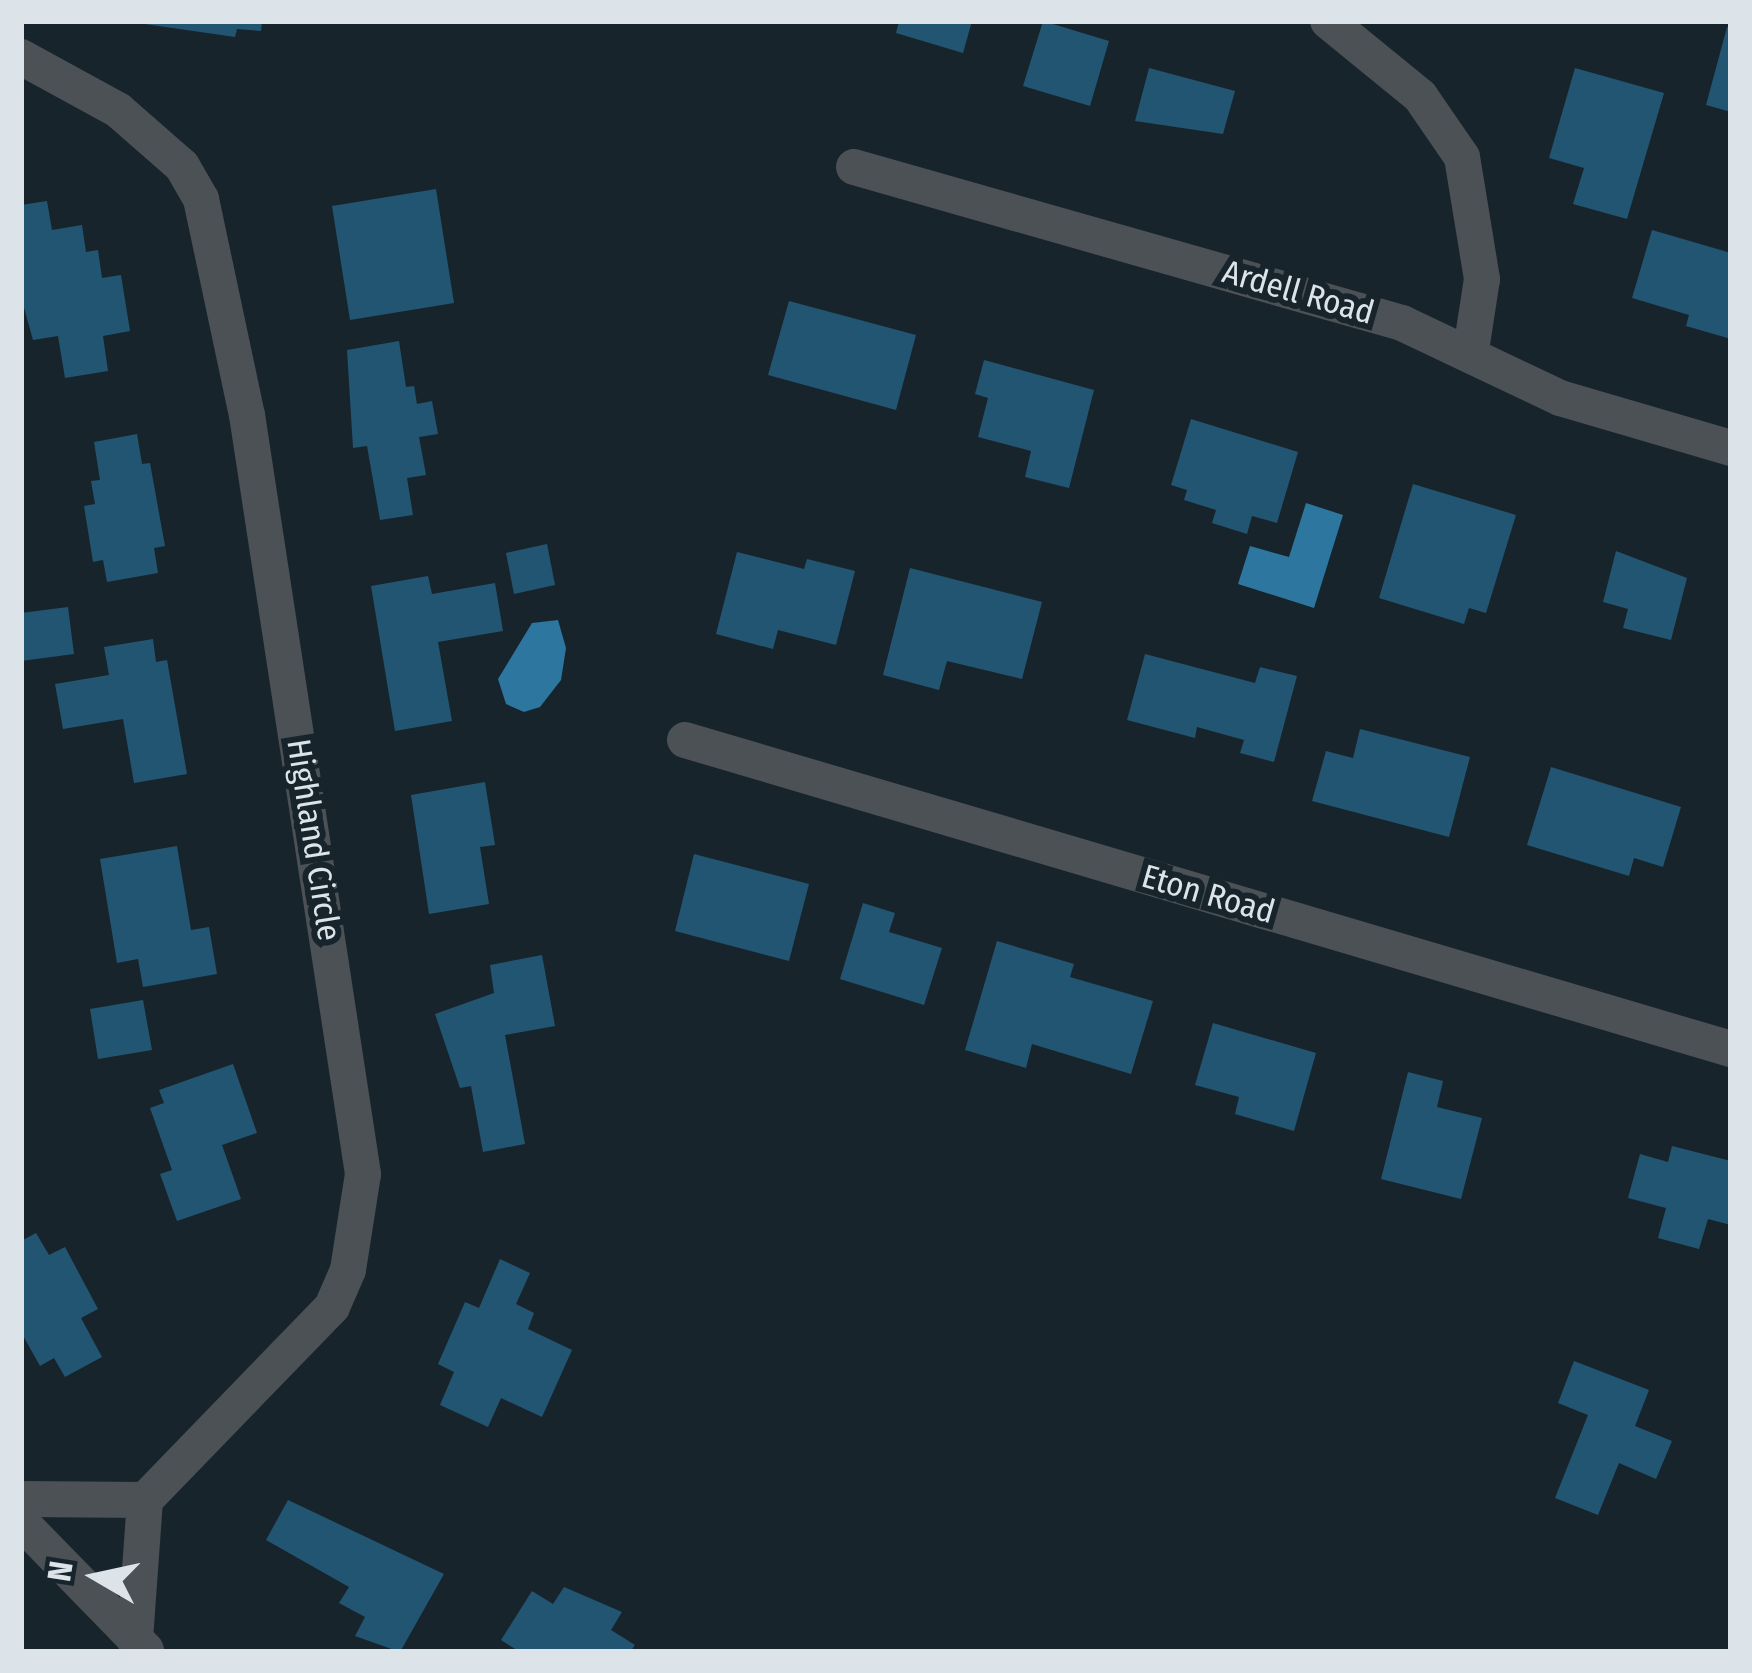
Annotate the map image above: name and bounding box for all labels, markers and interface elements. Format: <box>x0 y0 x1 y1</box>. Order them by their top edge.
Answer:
street label: Ardell Road <box>1218 253 1378 333</box>
street label: Highland Circle <box>278 736 348 944</box>
street label: Eton Road <box>1137 857 1279 933</box>
north arrow <box>36 1517 156 1637</box>
text: N <box>39 1558 82 1584</box>

